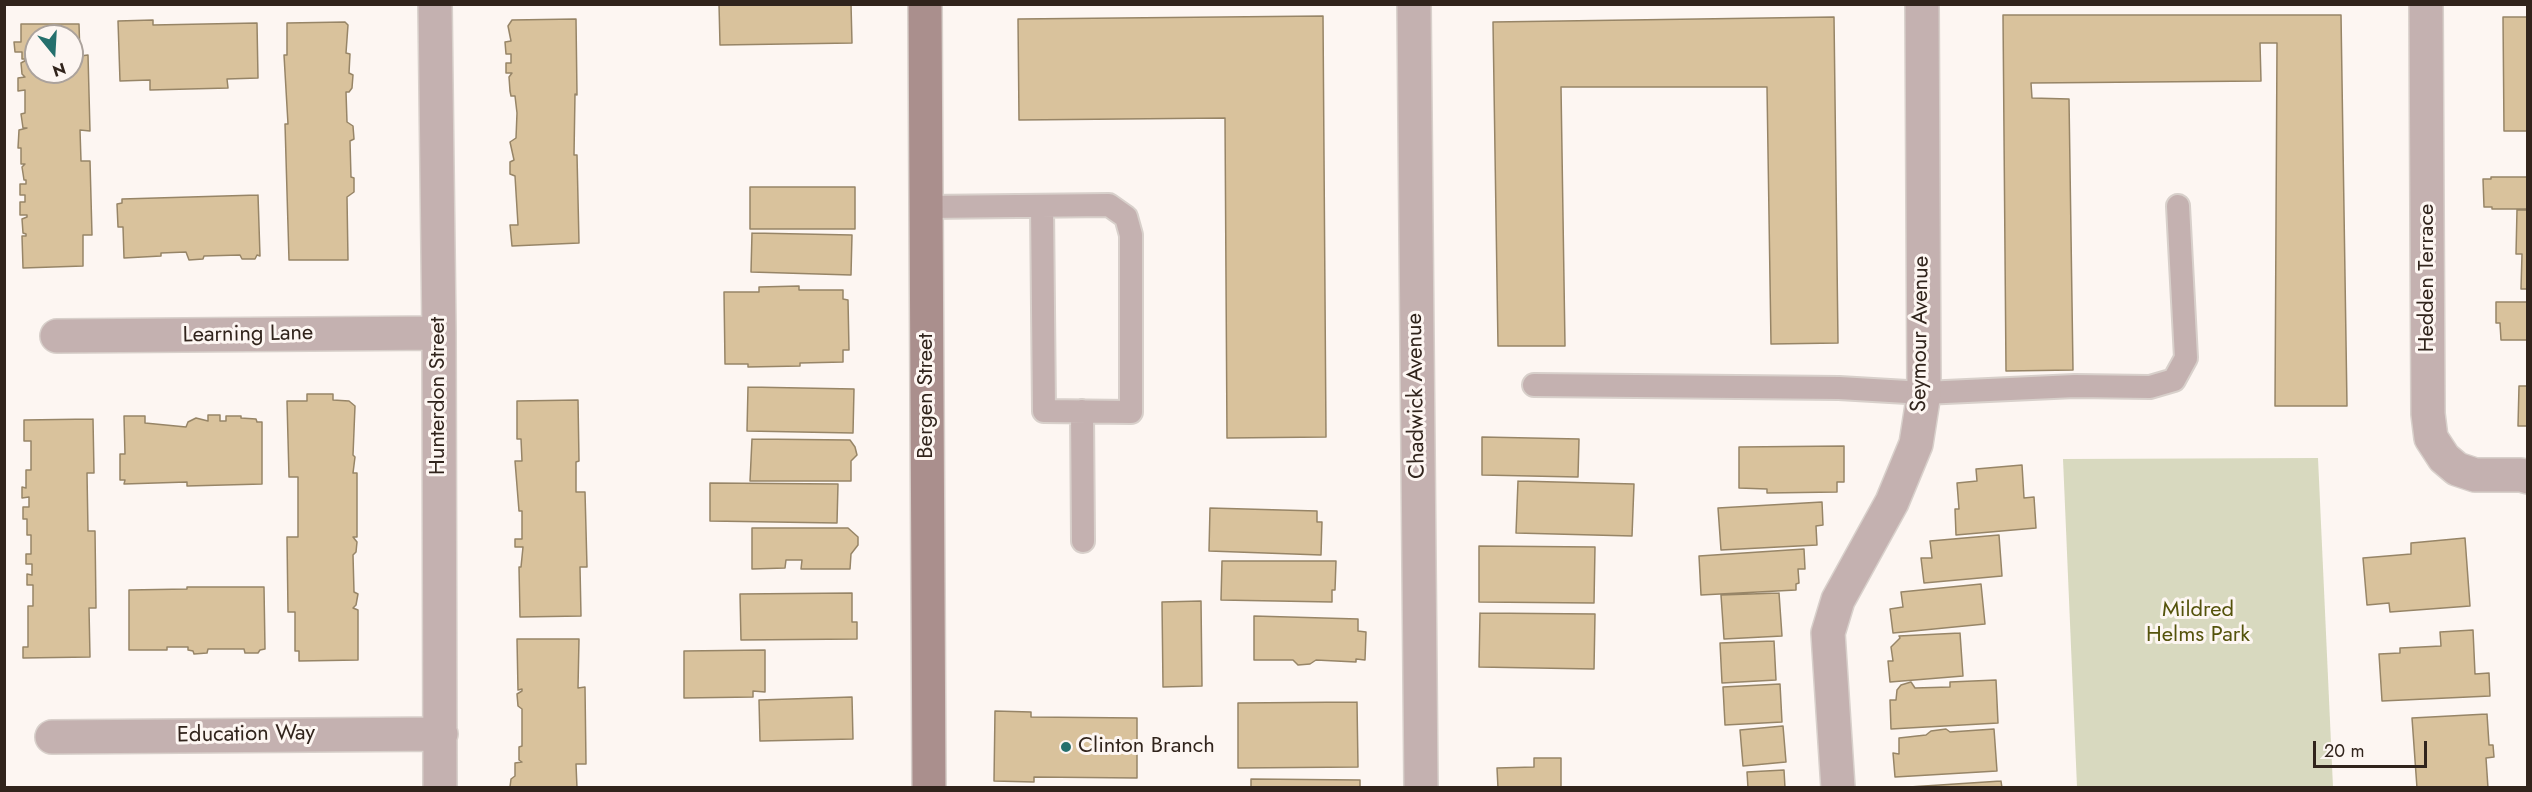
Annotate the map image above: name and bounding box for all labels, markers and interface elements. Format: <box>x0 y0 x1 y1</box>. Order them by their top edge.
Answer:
north arrow <box>24 24 84 84</box>
text: N <box>49 57 69 83</box>
street label: Hedden Terrace <box>2415 204 2441 352</box>
street label: Seymour Avenue <box>1906 256 1936 412</box>
street label: Chadwick Avenue <box>1402 313 1432 479</box>
street label: Hunterdon Street <box>426 317 452 475</box>
street label: Learning Lane <box>182 321 314 349</box>
street label: Bergen Street <box>914 333 940 459</box>
park label: Mildred Helms Park <box>2146 598 2250 650</box>
street label: Education Way <box>177 721 315 749</box>
scale bar <box>2316 729 2430 767</box>
place label: Clinton Branch <box>1078 734 1215 760</box>
text: 20 m <box>2324 738 2364 764</box>
marker: Clinton Branch <box>1059 740 1073 754</box>

